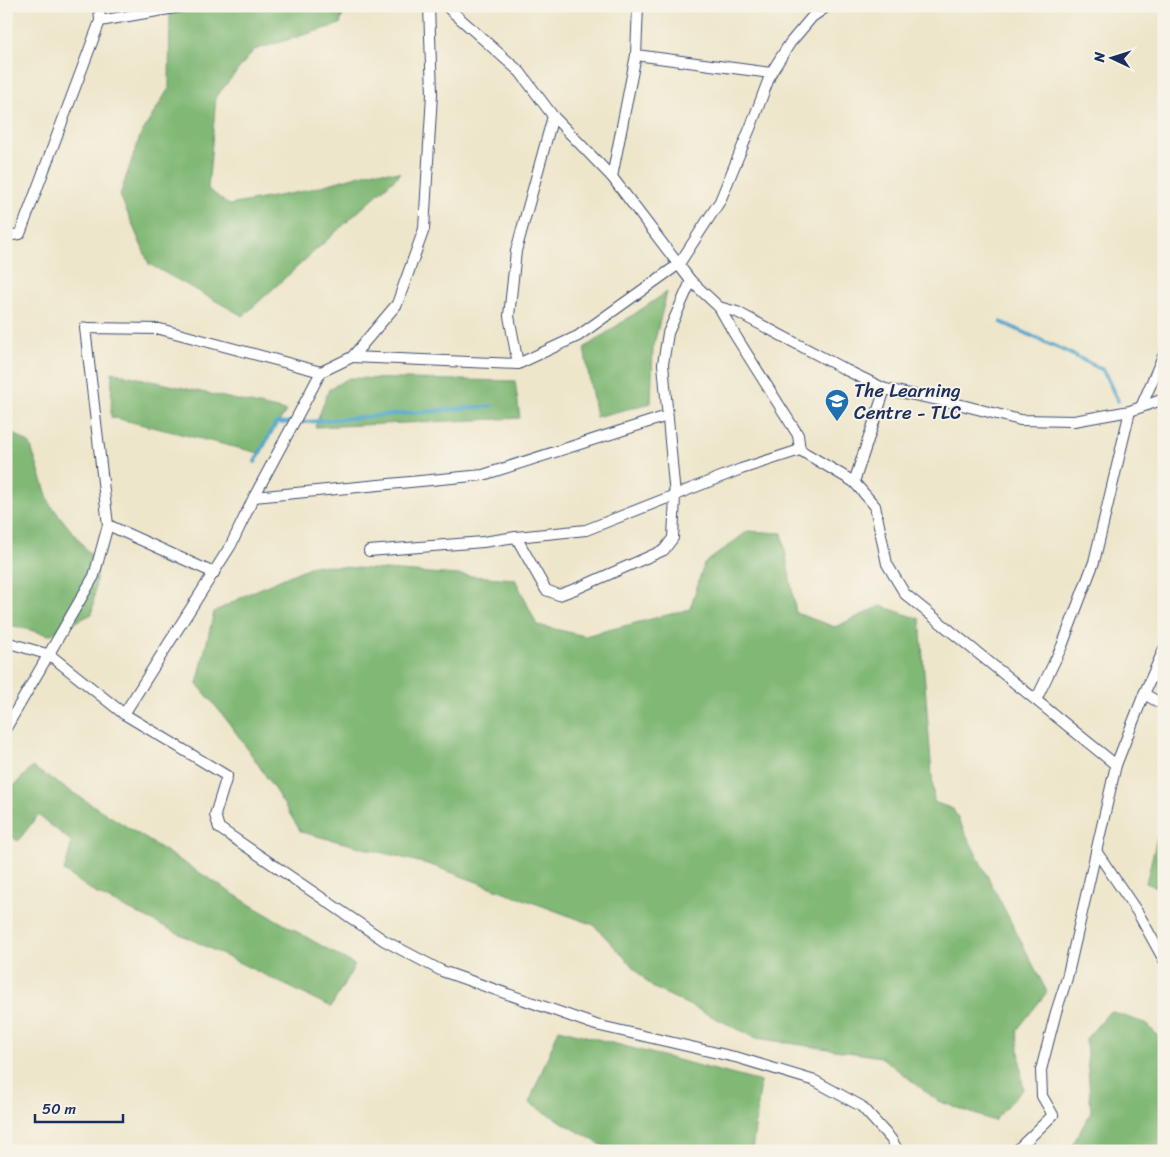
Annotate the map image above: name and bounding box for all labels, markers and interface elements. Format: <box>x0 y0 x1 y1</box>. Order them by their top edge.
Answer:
north arrow <box>1088 32 1138 82</box>
text: N <box>1087 51 1112 64</box>
place label: The Learning Centre - TLC <box>854 374 962 429</box>
school or university icon: The Learning Centre - TLC <box>824 388 850 422</box>
scale bar <box>35 1092 122 1124</box>
text: 50 m <box>42 1096 77 1122</box>

